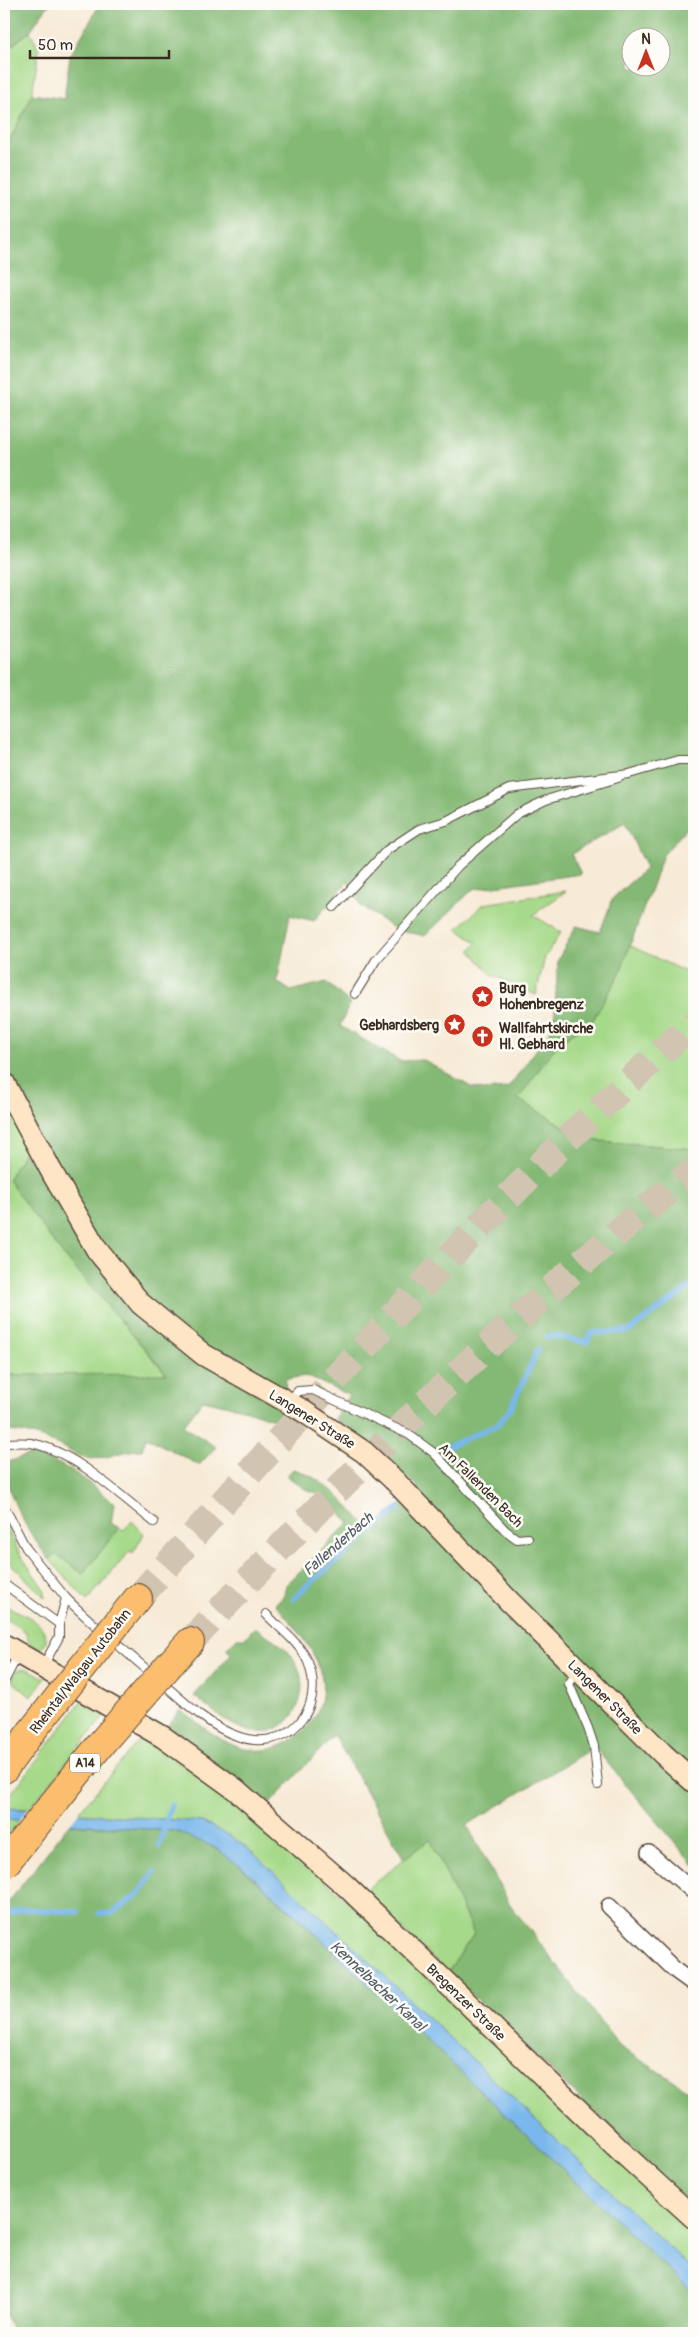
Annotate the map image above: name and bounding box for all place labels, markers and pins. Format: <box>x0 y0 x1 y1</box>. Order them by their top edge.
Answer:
place label: Burg Hohenbregenz <box>499 980 585 1013</box>
place icon: Burg Hohenbregenz <box>471 984 495 1008</box>
place icon: Gebhardsberg <box>443 1013 467 1037</box>
place label: Gebhardsberg <box>359 1017 439 1034</box>
place label: Wallfahrtskirche Hl. Gebhard <box>499 1020 594 1053</box>
church icon: Wallfahrtskirche Hl. Gebhard <box>471 1024 495 1048</box>

